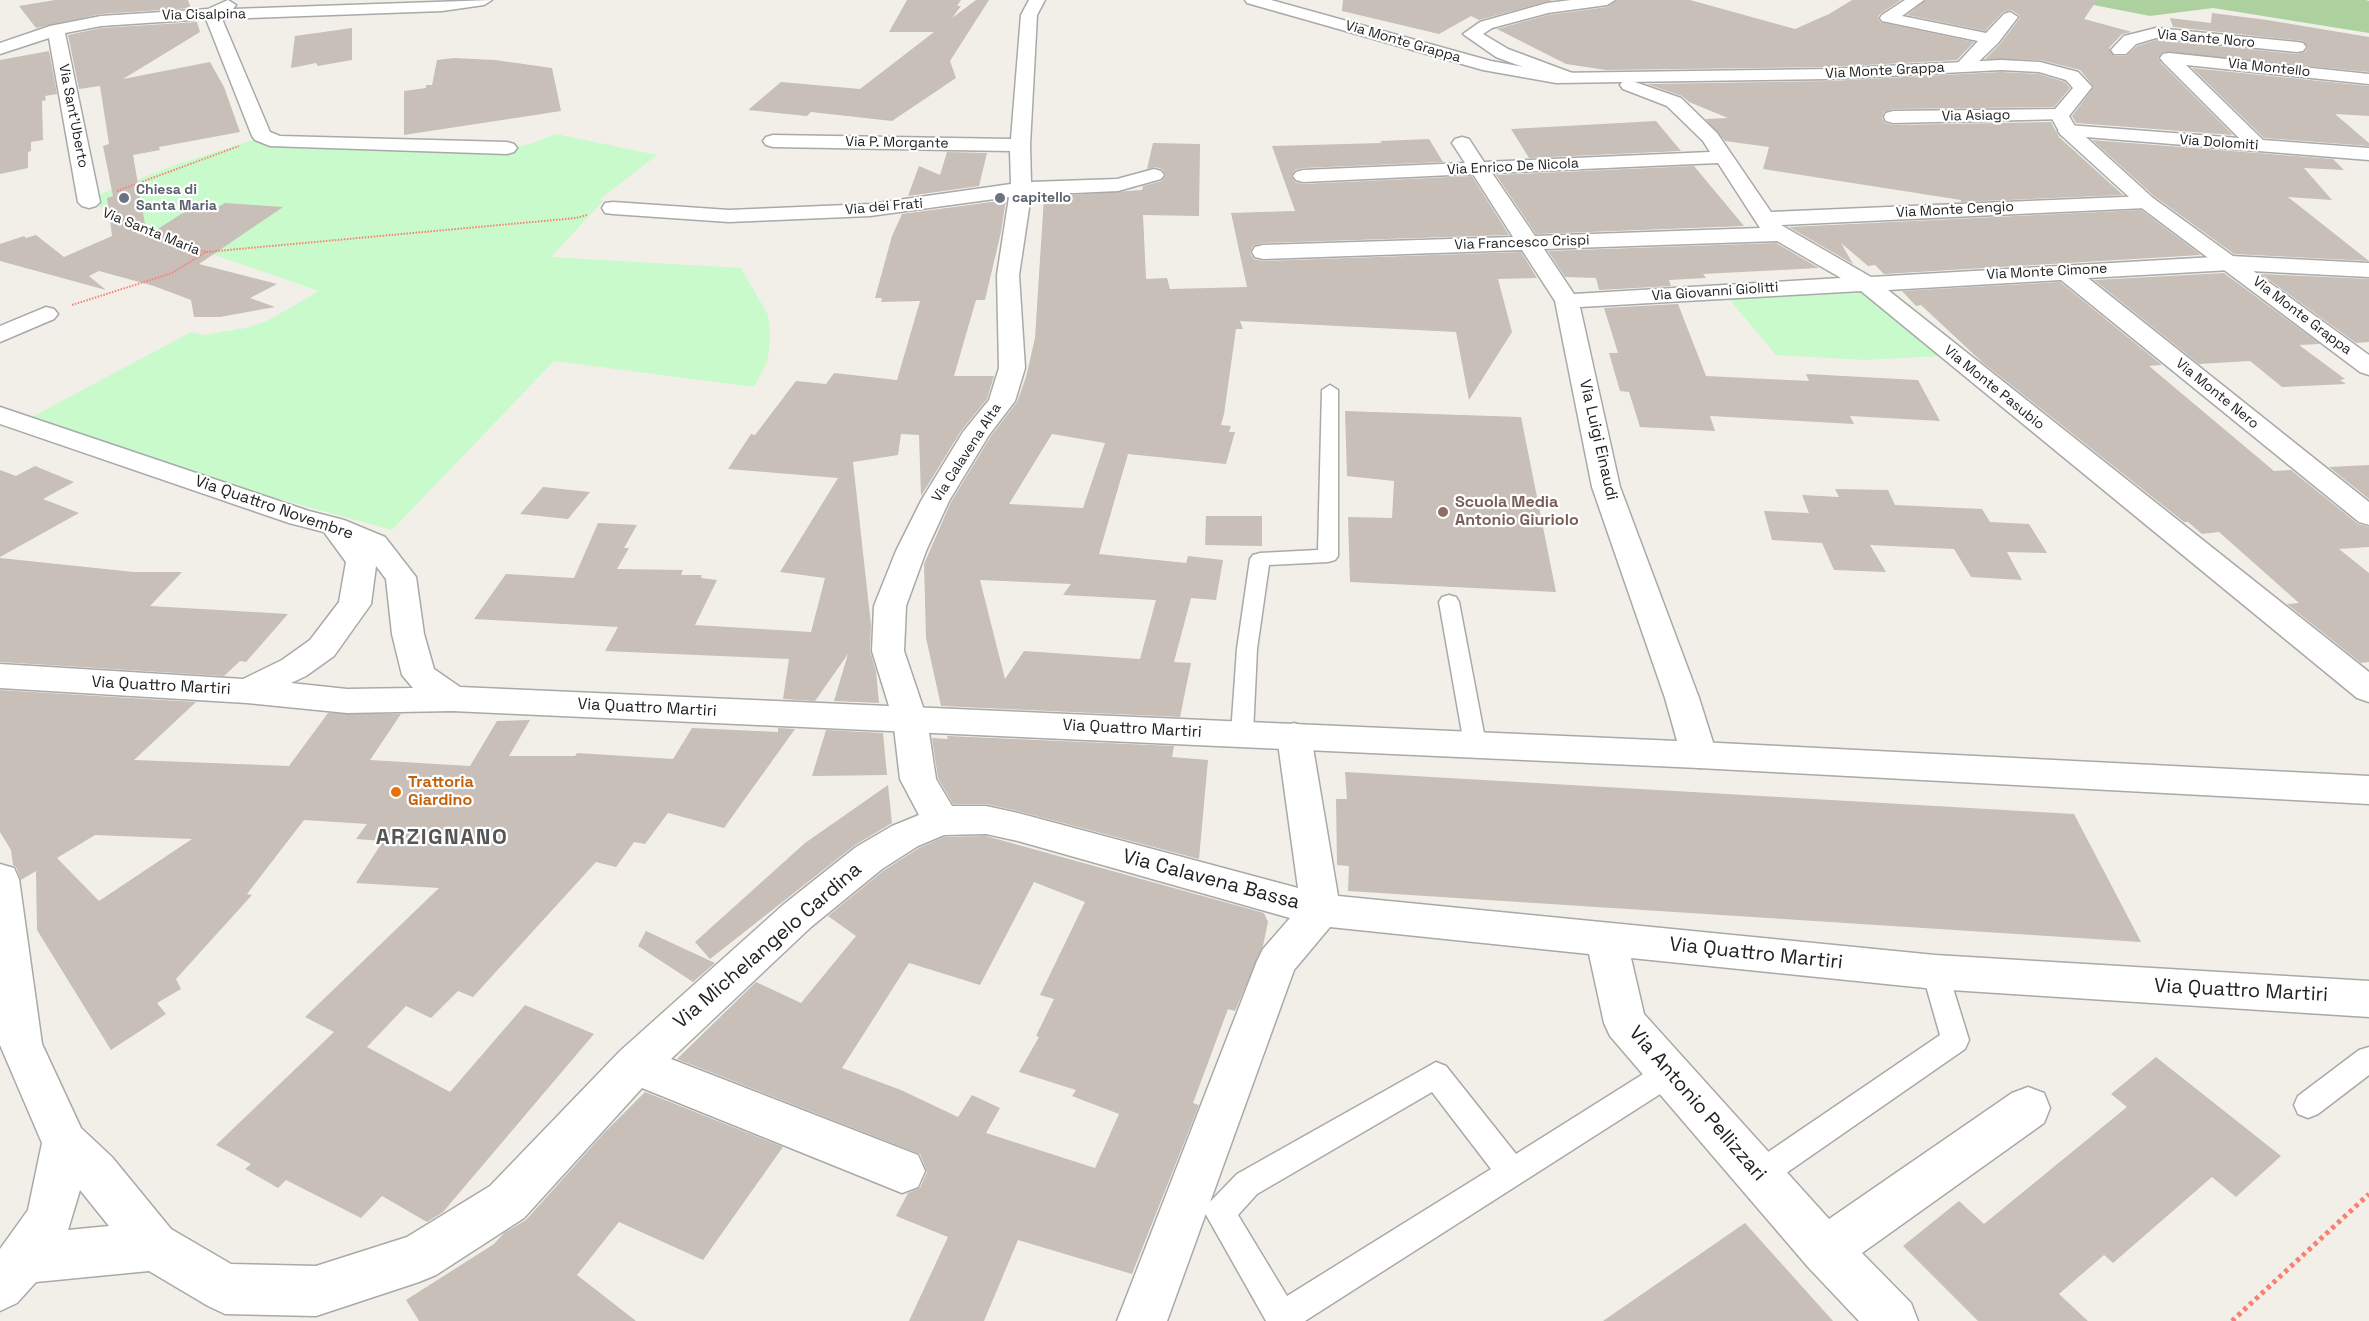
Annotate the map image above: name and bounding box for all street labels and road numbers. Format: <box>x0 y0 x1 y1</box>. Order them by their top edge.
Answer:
street label: Via Cisalpina <box>162 6 246 24</box>
street label: Via Monte Grappa <box>1343 17 1463 67</box>
street label: Via Sante Noro <box>2156 26 2256 52</box>
street label: Via Montello <box>2227 55 2311 81</box>
street label: Via Monte Grappa <box>1825 59 1945 83</box>
street label: Via Sant'Uberto <box>55 63 91 169</box>
street label: Via Asiago <box>1941 107 2011 125</box>
street label: Via Dolomiti <box>2179 132 2259 154</box>
street label: Via P. Morgante <box>845 134 949 152</box>
street label: Via Enrico De Nicola <box>1447 155 1579 179</box>
street label: Via dei Frati <box>844 195 924 219</box>
street label: Via Monte Cengio <box>1896 199 2014 221</box>
street label: Via Santa Maria <box>100 205 202 259</box>
street label: Via Francesco Crispi <box>1454 232 1590 254</box>
street label: Via Monte Cimone <box>1986 260 2108 284</box>
street label: Via Monte Grappa <box>2249 273 2355 359</box>
street label: Via Giovanni Giolitti <box>1651 279 1779 305</box>
street label: Via Monte Pasubio <box>1940 342 2048 434</box>
street label: Via Monte Nero <box>2172 355 2262 433</box>
street label: Via Luigi Einaudi <box>1575 378 1621 502</box>
street label: Via Calavena Alta <box>929 400 1005 506</box>
street label: Via Quattro Novembre <box>192 472 356 544</box>
street label: Via Quattro Martiri <box>91 673 231 699</box>
street label: Via Quattro Martiri <box>577 695 717 721</box>
street label: Via Quattro Martiri <box>1062 716 1202 742</box>
street label: Via Calavena Bassa <box>1120 845 1302 915</box>
street label: Via Michelangelo Cardina <box>669 858 867 1034</box>
street label: Via Quattro Martiri <box>1668 933 1844 975</box>
street label: Via Quattro Martiri <box>2153 974 2329 1008</box>
street label: Via Antonio Pellizzari <box>1623 1022 1771 1186</box>

